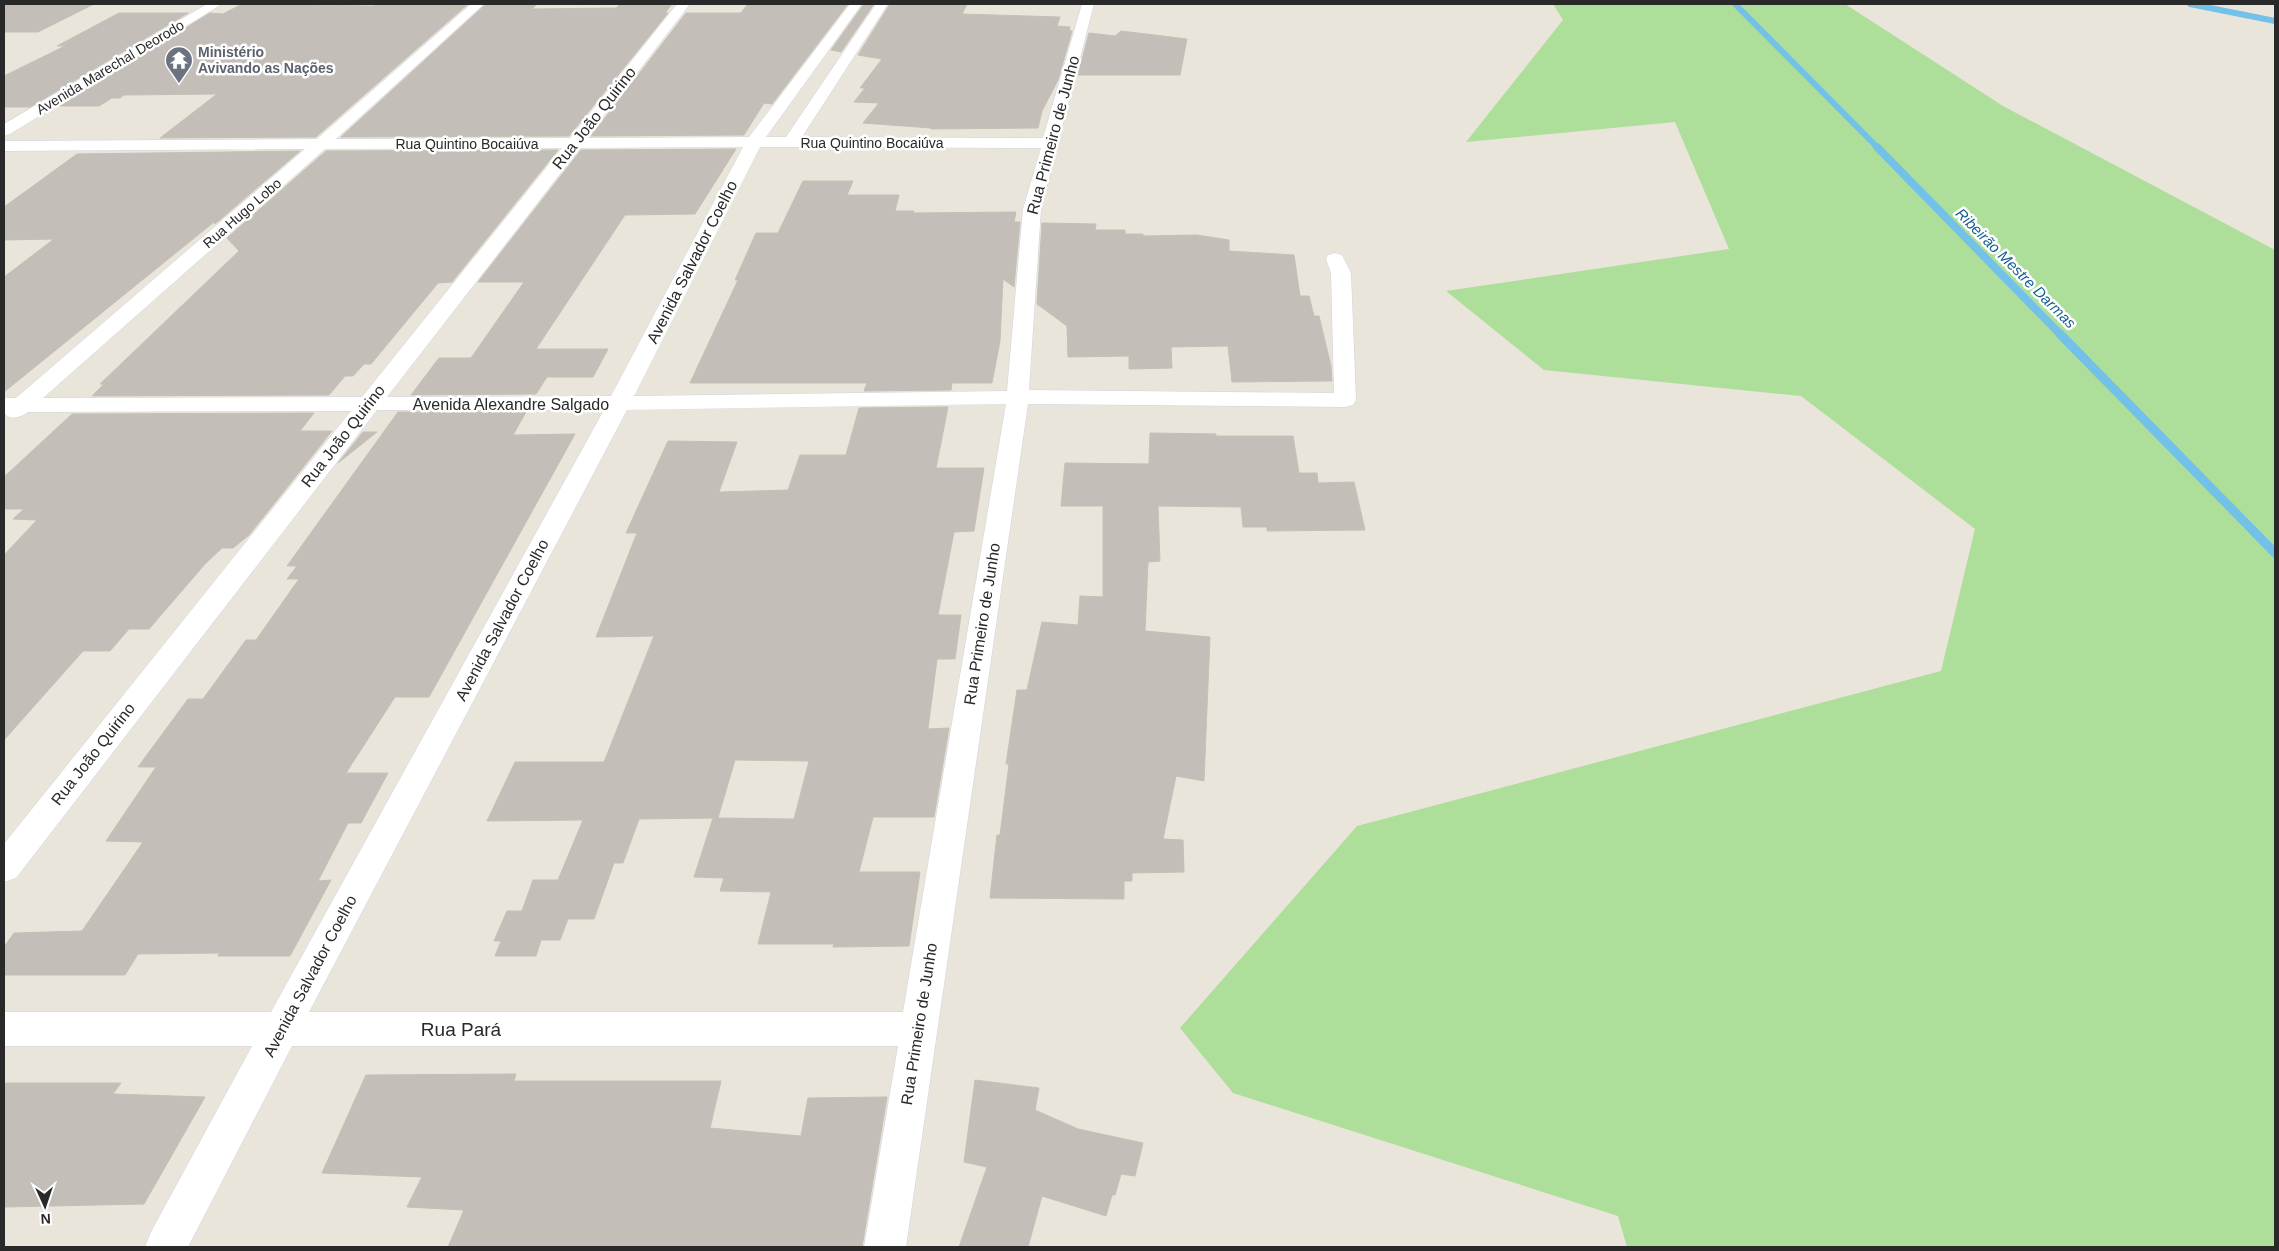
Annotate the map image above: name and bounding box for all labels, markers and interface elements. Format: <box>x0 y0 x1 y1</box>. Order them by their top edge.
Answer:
street label: Avenida Marechal Deorodo <box>33 16 187 117</box>
place label: Ministério Avivando as Nações <box>198 44 334 76</box>
temple icon: Ministério Avivando as Nações <box>164 45 194 84</box>
street label: Rua Primeiro de Junho <box>1024 54 1082 216</box>
street label: Rua João Quirino <box>549 64 639 172</box>
street label: Rua Quintino Bocaiúva <box>800 135 944 151</box>
street label: Rua Quintino Bocaiúva <box>395 136 539 152</box>
street label: Rua Hugo Lobo <box>200 175 284 251</box>
street label: Avenida Salvador Coelho <box>644 178 741 346</box>
water label: Ribeirão Mestre Darmas <box>1953 205 2080 332</box>
street label: Rua João Quirino <box>298 382 388 490</box>
street label: Avenida Alexandre Salgado <box>413 396 609 413</box>
street label: Avenida Salvador Coelho <box>452 536 552 704</box>
street label: Rua Primeiro de Junho <box>961 542 1003 706</box>
street label: Rua João Quirino <box>48 700 138 808</box>
street label: Avenida Salvador Coelho <box>260 892 360 1060</box>
street label: Rua Primeiro de Junho <box>898 942 940 1106</box>
street label: Rua Pará <box>421 1019 502 1040</box>
north arrow <box>20 1181 70 1231</box>
text: N <box>40 1211 51 1227</box>

